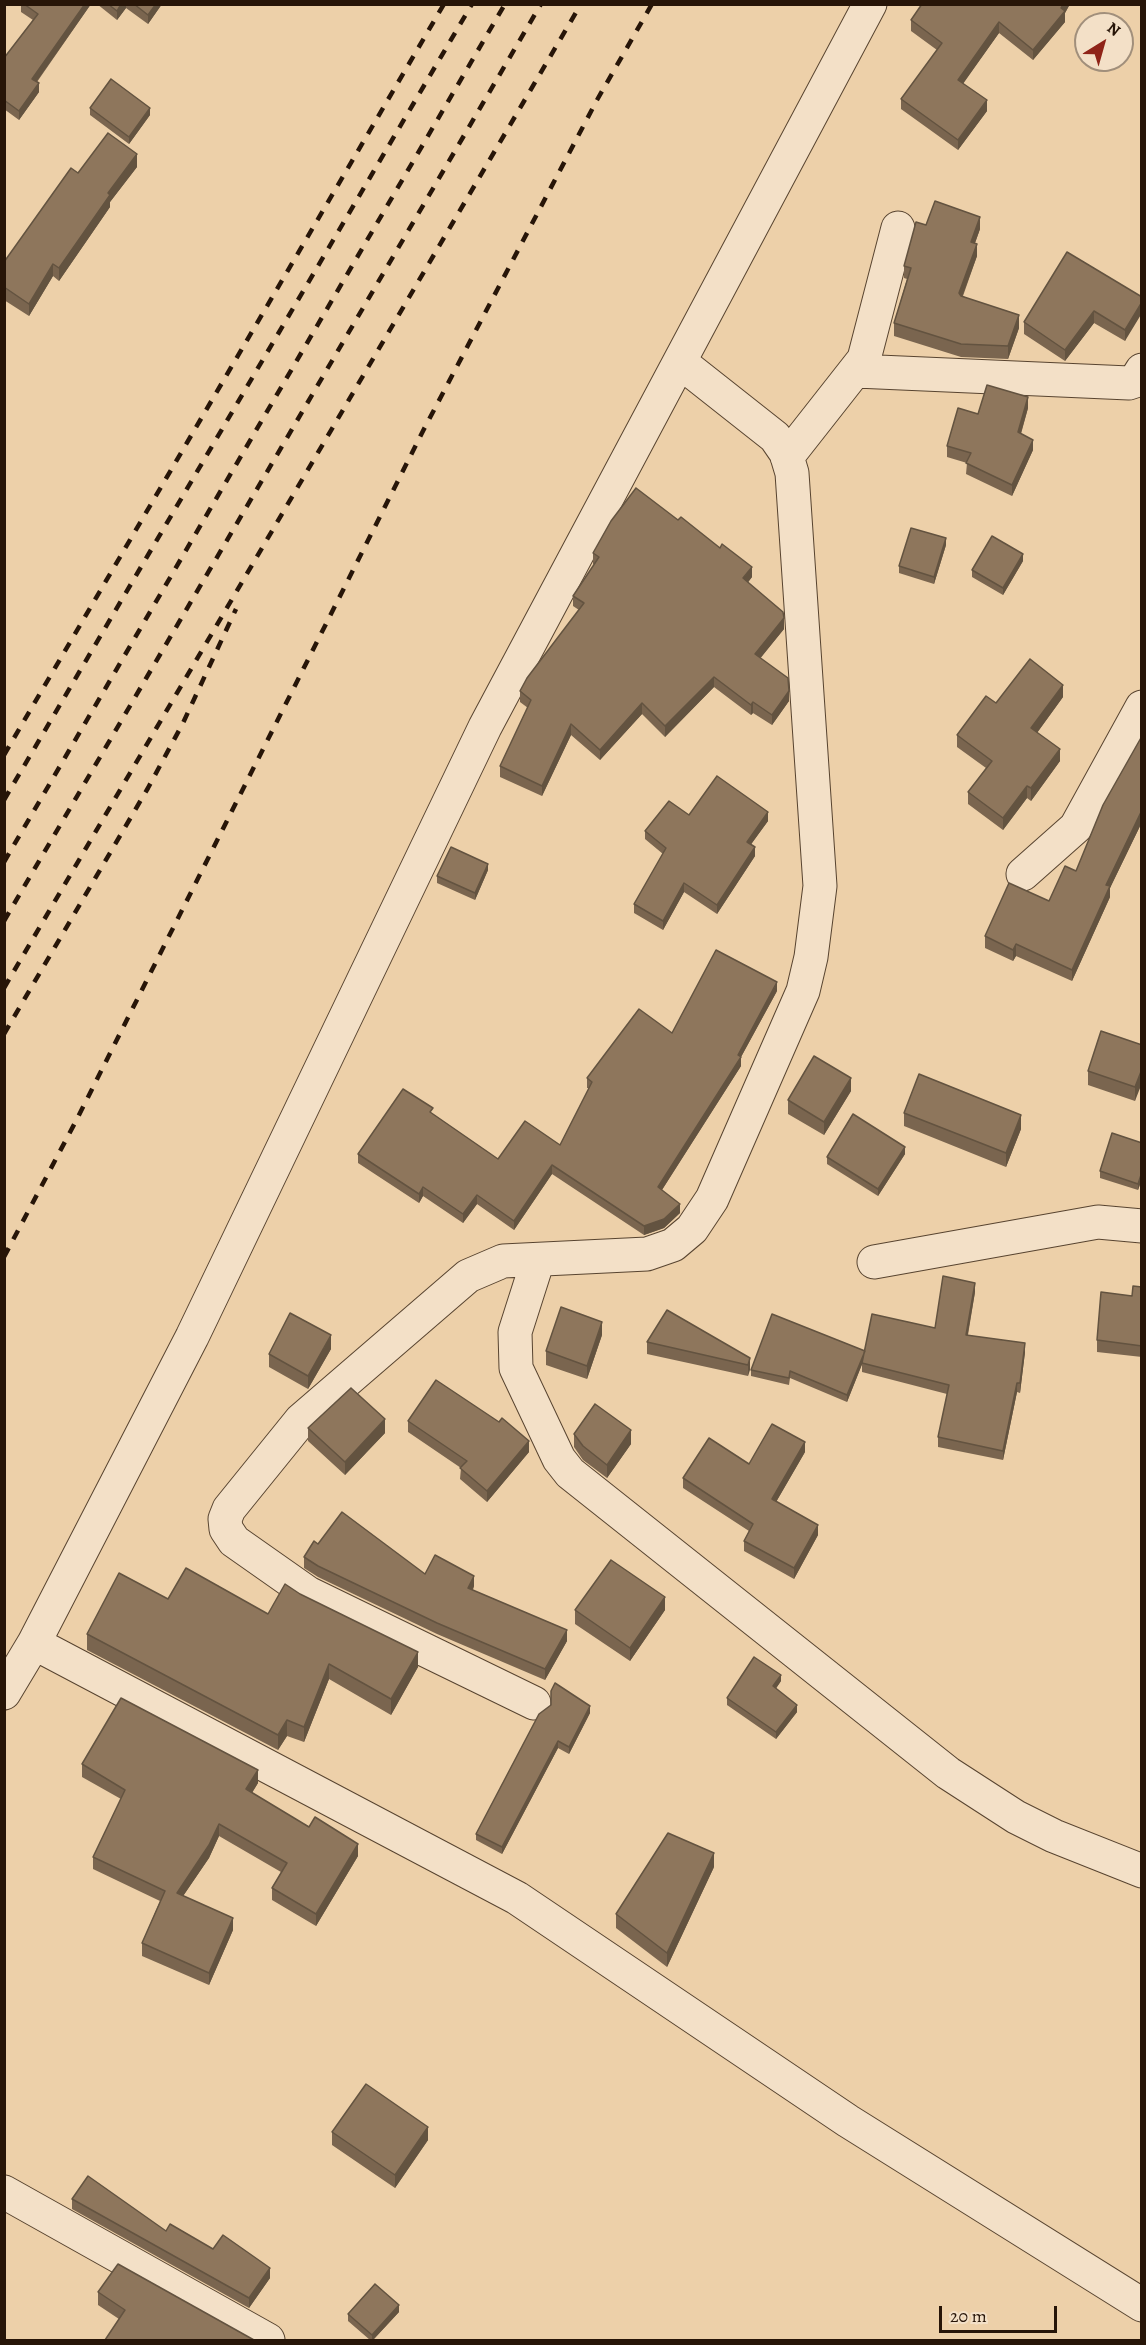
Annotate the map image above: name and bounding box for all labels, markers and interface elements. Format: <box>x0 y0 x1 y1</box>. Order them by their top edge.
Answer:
north arrow <box>1074 12 1134 72</box>
text: N <box>1102 17 1125 42</box>
scale bar <box>942 2294 1060 2332</box>
text: 20 m <box>950 2304 987 2328</box>

